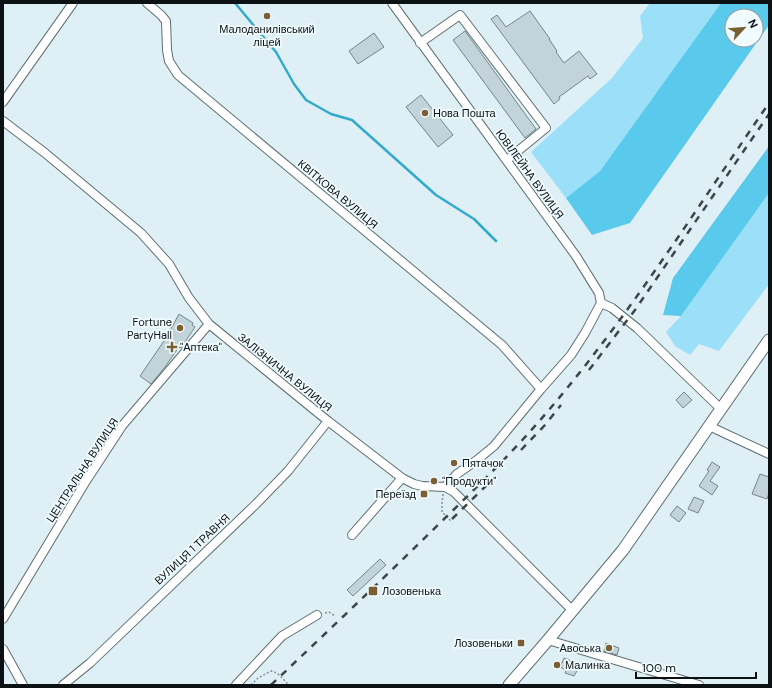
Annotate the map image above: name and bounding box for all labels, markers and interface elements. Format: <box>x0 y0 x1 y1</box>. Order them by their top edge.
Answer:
north arrow <box>724 8 764 48</box>
marker: Малоданилівський ліцей <box>262 11 272 21</box>
text: N <box>745 17 761 30</box>
place label: Малоданилівський ліцей <box>219 22 315 49</box>
place label: Нова Пошта <box>433 106 497 120</box>
marker: Нова Пошта <box>420 108 430 118</box>
street label: ЮВІЛЕЙНА ВУЛИЦЯ <box>493 127 567 221</box>
street label: КВІТКОВА ВУЛИЦЯ <box>295 156 381 232</box>
place label: Fortune PartyHall <box>127 315 172 342</box>
marker: Fortune PartyHall <box>175 323 185 333</box>
street label: ЗАЛІЗНИЧНА ВУЛИЦЯ <box>235 330 335 414</box>
place label: "Аптека" <box>180 340 222 354</box>
marker: "Аптека" <box>167 342 177 352</box>
street label: ЦЕНТРАЛЬНА ВУЛИЦЯ <box>43 415 121 525</box>
place label: Пятачок <box>462 456 504 470</box>
marker: Пятачок <box>449 458 459 468</box>
place label: "Продукти" <box>442 474 496 488</box>
marker: "Продукти" <box>429 476 439 486</box>
place label: Переїзд <box>375 487 417 501</box>
marker: Переїзд <box>419 489 429 499</box>
street label: ВУЛИЦЯ 1 ТРАВНЯ <box>151 510 233 588</box>
place label: Лозовенька <box>382 584 442 598</box>
marker: Лозовенька <box>367 585 379 597</box>
place label: Лозовеньки <box>454 636 513 650</box>
marker: Лозовеньки <box>516 638 526 648</box>
place label: Авоська <box>559 641 602 655</box>
marker: Авоська <box>604 643 614 653</box>
scale bar <box>636 654 756 680</box>
place label: Малинка <box>565 658 611 672</box>
marker: Малинка <box>552 660 562 670</box>
text: 100 m <box>642 660 676 676</box>

